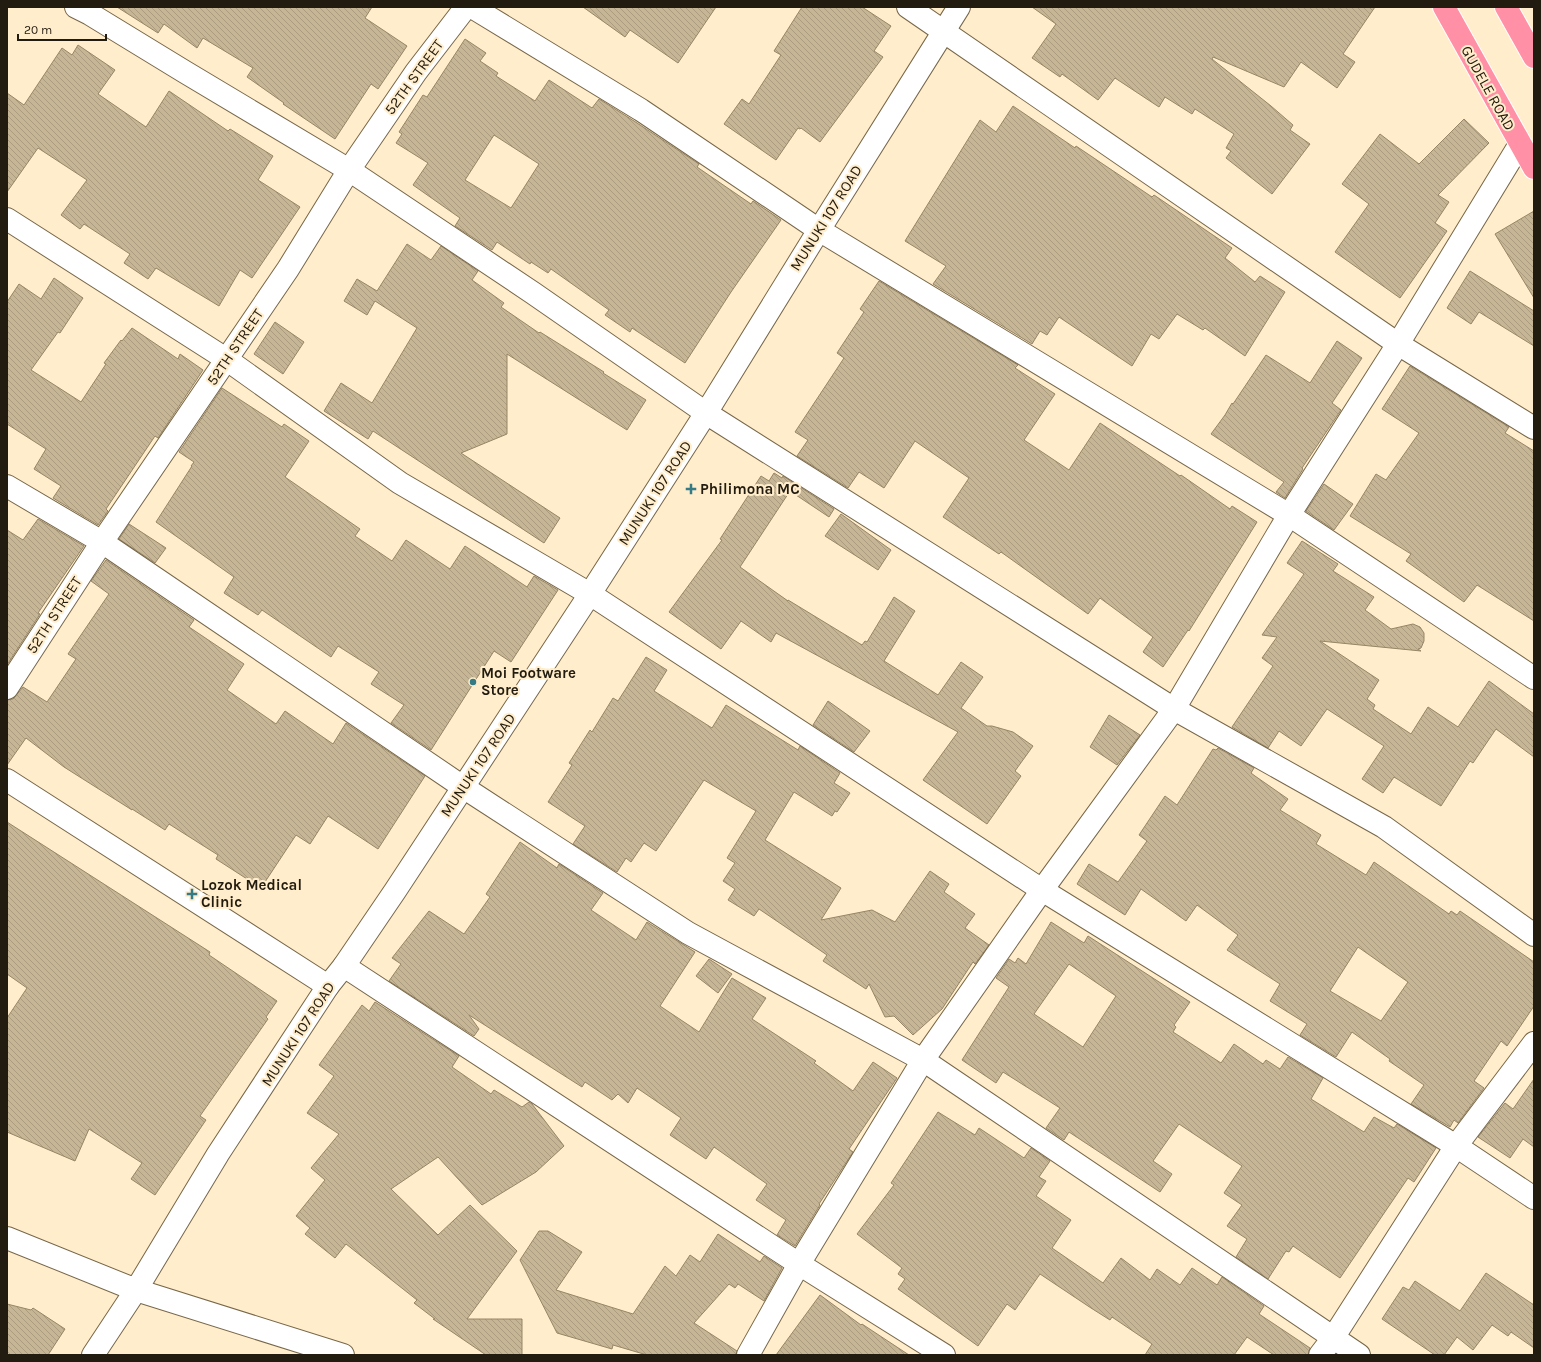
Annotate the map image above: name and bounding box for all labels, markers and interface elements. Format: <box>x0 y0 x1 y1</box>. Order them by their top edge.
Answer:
scale bar <box>18 16 106 42</box>
text: 20 m <box>24 23 52 37</box>
street label: 52TH STREET <box>381 36 448 118</box>
street label: GUDELE ROAD <box>1457 42 1519 134</box>
street label: MUNUKI 107 ROAD <box>786 162 866 274</box>
street label: 52TH STREET <box>203 305 267 389</box>
street label: MUNUKI 107 ROAD <box>614 437 696 549</box>
place label: Philimona MC <box>700 480 800 498</box>
marker: Philimona MC <box>685 483 697 495</box>
street label: 52TH STREET <box>22 573 86 657</box>
place label: Moi Footware Store <box>481 664 576 699</box>
marker: Moi Footware Store <box>468 677 478 687</box>
street label: MUNUKI 107 ROAD <box>437 710 519 820</box>
place label: Lozok Medical Clinic <box>201 876 302 911</box>
marker: Lozok Medical Clinic <box>186 888 198 900</box>
street label: MUNUKI 107 ROAD <box>257 978 339 1090</box>

